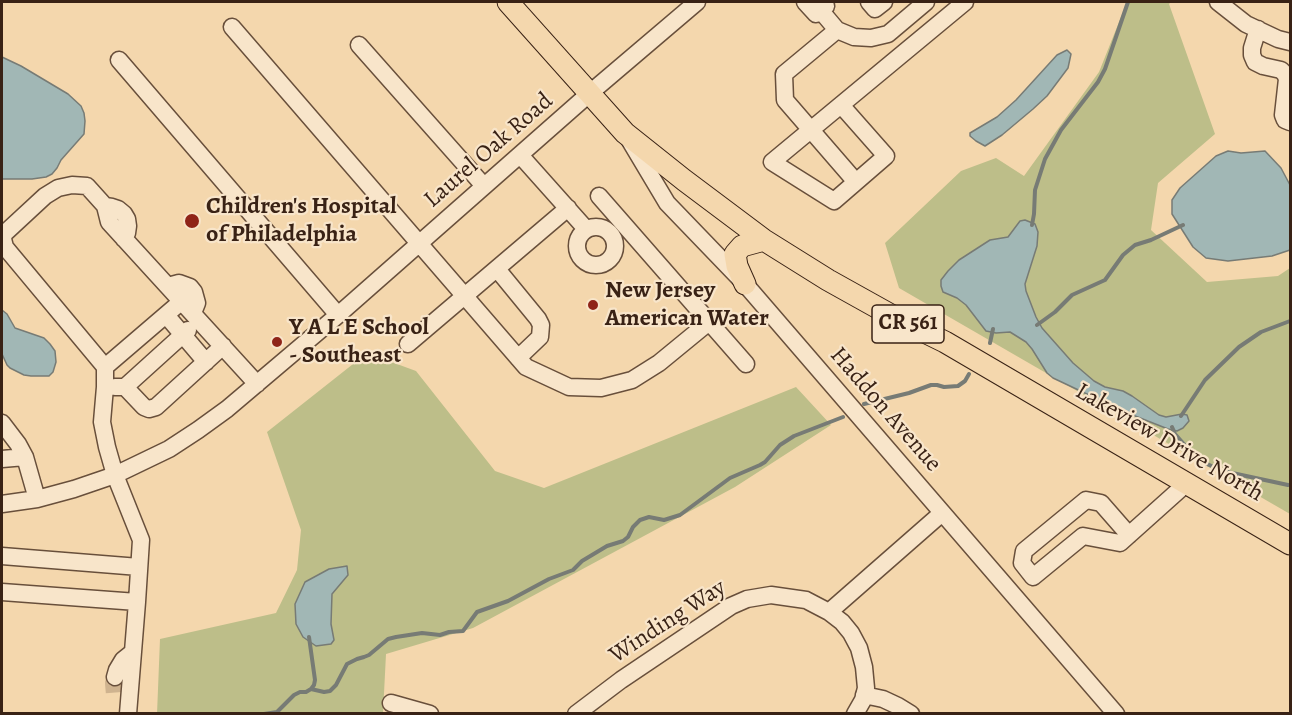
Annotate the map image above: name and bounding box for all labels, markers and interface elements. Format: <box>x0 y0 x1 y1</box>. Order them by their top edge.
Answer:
street label: Laurel Oak Road <box>419 87 559 215</box>
place label: Children's Hospital of Philadelphia <box>206 193 397 249</box>
marker: Children's Hospital of Philadelphia <box>183 212 201 230</box>
place label: New Jersey American Water <box>605 277 769 333</box>
marker: New Jersey American Water <box>586 298 600 312</box>
road number: CR 561 <box>872 305 944 343</box>
place label: Y A L E School - Southeast <box>289 314 429 370</box>
marker: Y A L E School - Southeast <box>270 335 284 349</box>
street label: Haddon Avenue <box>823 342 947 478</box>
street label: Lakeview Drive North <box>1070 377 1268 509</box>
street label: Winding Way <box>604 574 732 670</box>

